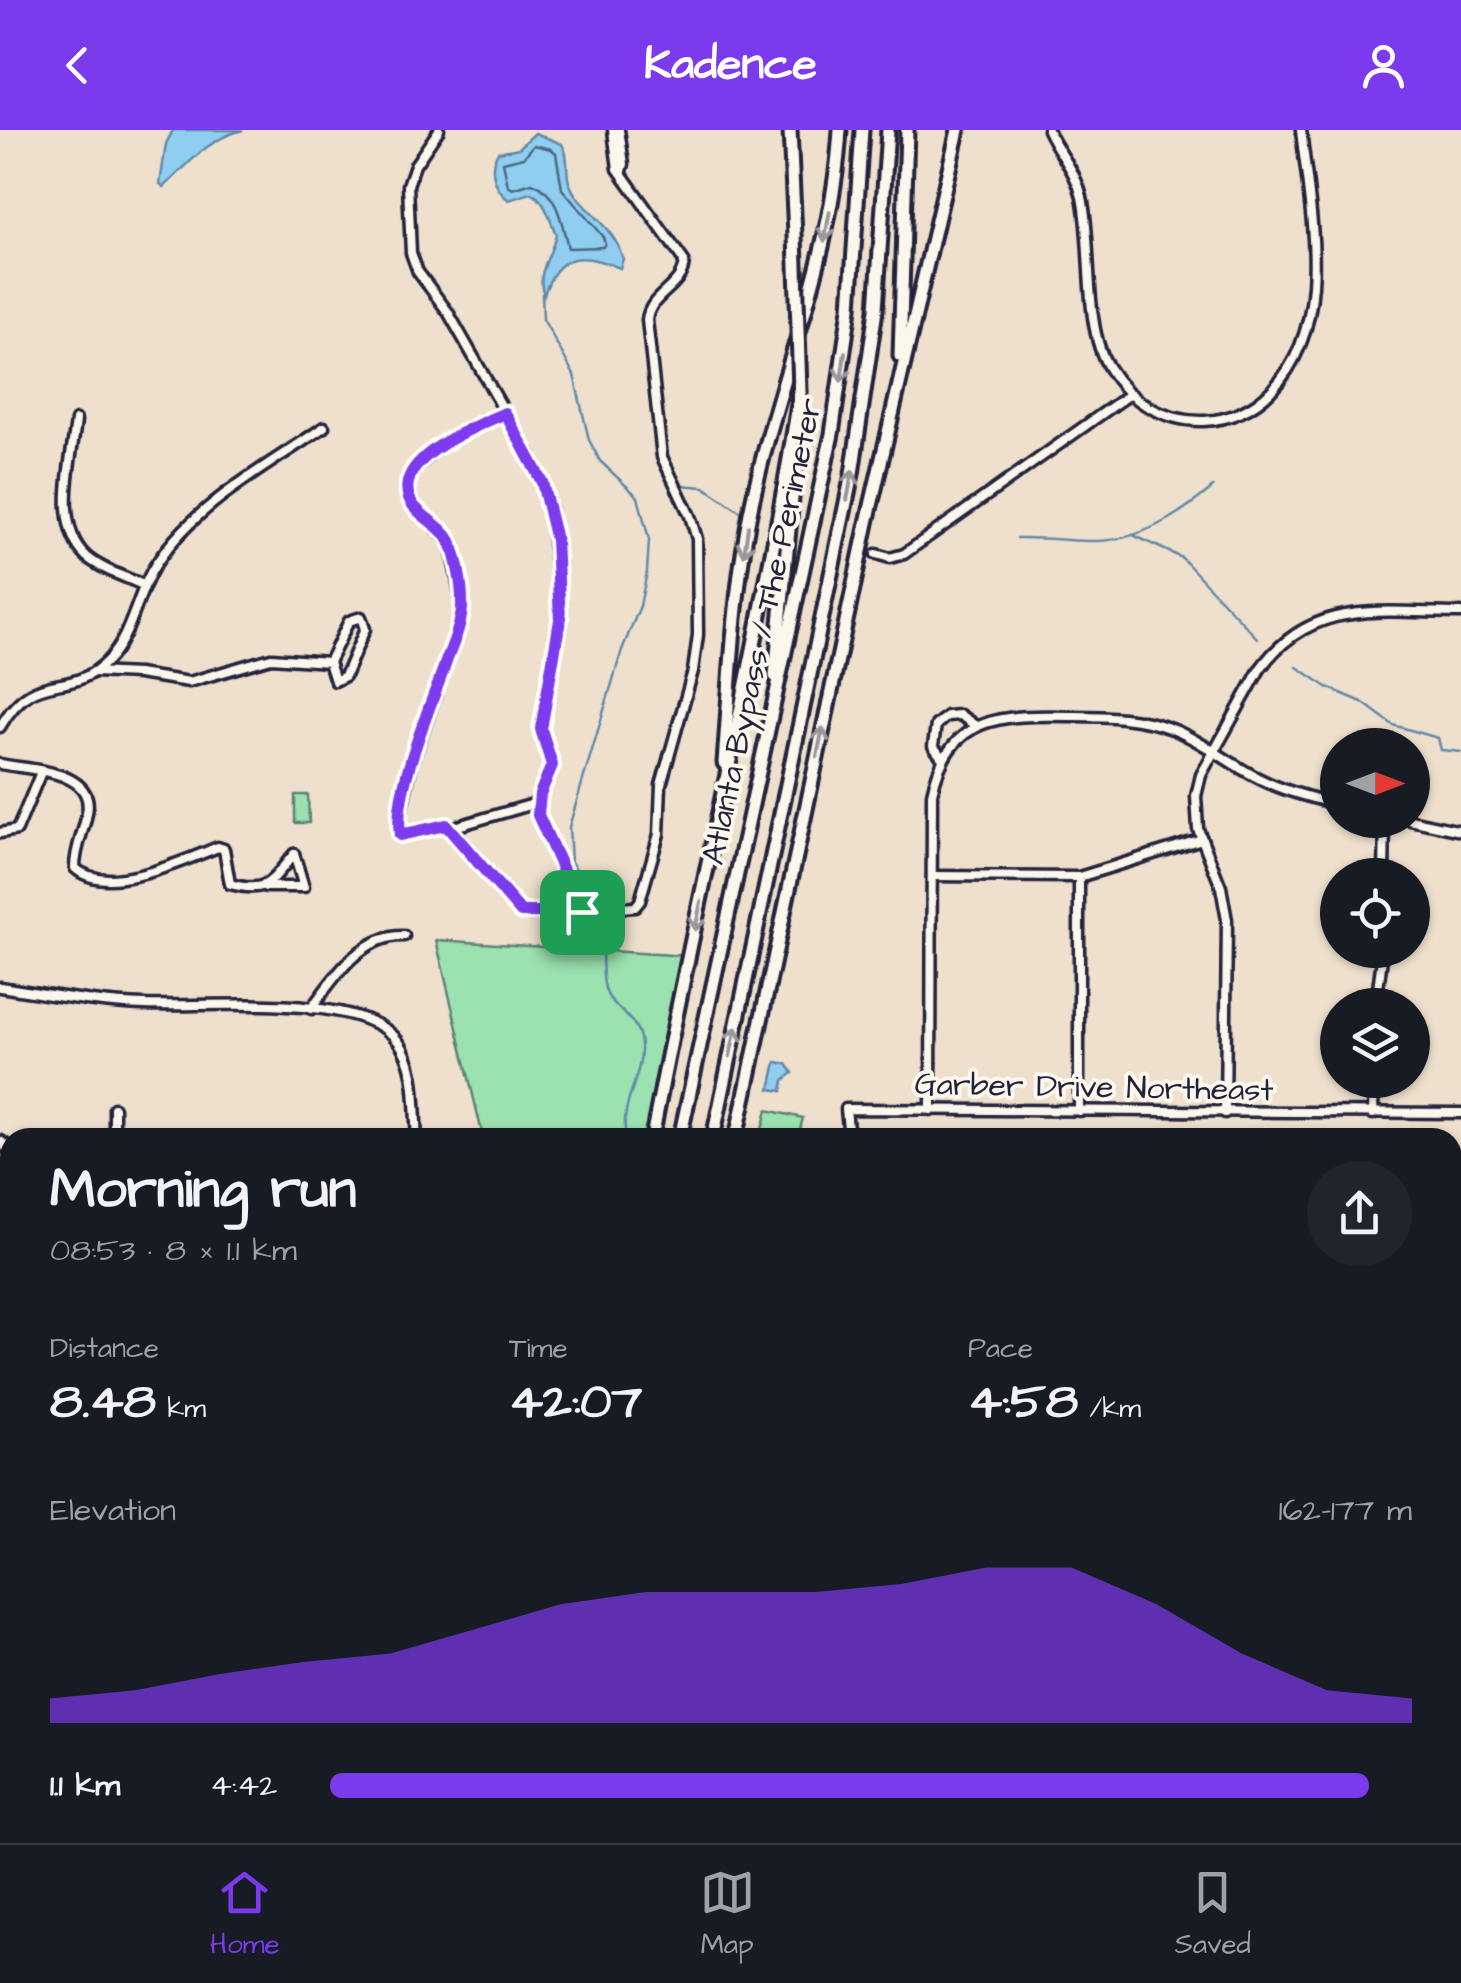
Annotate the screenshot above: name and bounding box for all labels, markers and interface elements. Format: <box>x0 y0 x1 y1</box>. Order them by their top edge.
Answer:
text: Kadence <box>644 34 817 96</box>
icon: back <box>50 38 105 93</box>
icon: person <box>1356 38 1411 93</box>
one-way arrow <box>817 210 836 242</box>
one-way arrow <box>833 350 851 382</box>
street label: Atlanta Bypass / The Perimeter <box>691 394 834 869</box>
one-way arrow <box>841 470 860 502</box>
one-way arrow <box>736 524 755 557</box>
one-way arrow <box>812 727 831 759</box>
north arrow <box>1320 728 1430 838</box>
map controls <box>1320 728 1430 1098</box>
button: locate <box>1320 858 1430 968</box>
pin <box>540 870 625 955</box>
icon: arrive <box>555 885 610 940</box>
one-way arrow <box>688 899 706 931</box>
button: layers <box>1320 988 1430 1098</box>
one-way arrow <box>725 1027 743 1059</box>
street label: Garber Drive Northeast <box>914 1062 1274 1113</box>
text: Morning run <box>50 1152 356 1228</box>
button: share <box>1307 1161 1412 1266</box>
text: 08:53 · 8 × 1.1 km <box>50 1228 297 1273</box>
text: Distance <box>50 1329 159 1368</box>
text: Time <box>509 1329 568 1368</box>
text: Pace <box>968 1329 1033 1368</box>
text: 8.48 <box>50 1368 156 1437</box>
text: 42:07 <box>509 1368 642 1437</box>
text: 4:58 <box>968 1368 1078 1437</box>
text: km <box>156 1389 206 1428</box>
text: /km <box>1078 1389 1141 1428</box>
text: Elevation <box>50 1488 176 1533</box>
text: 162–177 m <box>1278 1488 1412 1533</box>
text: 1.1 km <box>50 1763 120 1808</box>
text: 4:42 <box>210 1763 277 1808</box>
tab: Home <box>210 1865 280 1964</box>
tab: Map <box>700 1865 755 1964</box>
tab: Saved <box>1175 1865 1251 1964</box>

